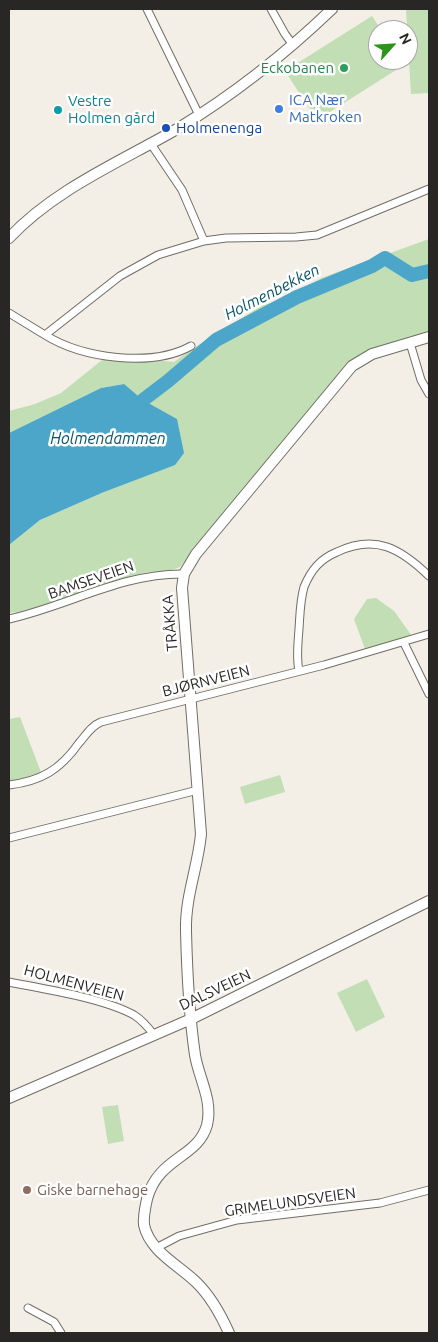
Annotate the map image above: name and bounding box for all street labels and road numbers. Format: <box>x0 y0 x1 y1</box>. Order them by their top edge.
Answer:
street label: BAMSEVEIEN <box>46 557 136 603</box>
street label: TRÅKKA <box>159 594 181 652</box>
street label: BJØRNVEIEN <box>160 661 252 701</box>
street label: HOLMENVEIEN <box>22 961 126 1005</box>
street label: DALSVEIEN <box>176 966 254 1014</box>
street label: GRIMELUNDSVEIEN <box>223 1184 357 1220</box>

